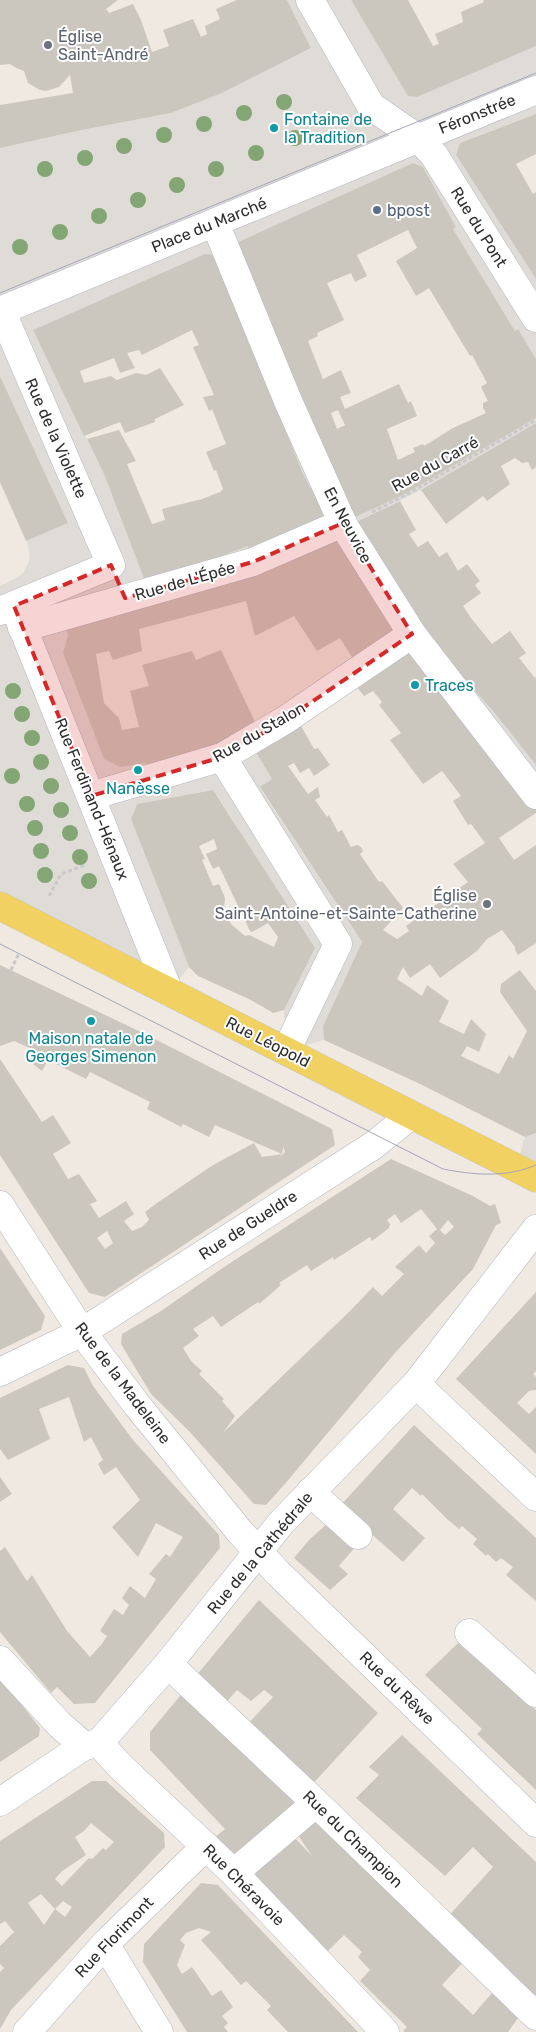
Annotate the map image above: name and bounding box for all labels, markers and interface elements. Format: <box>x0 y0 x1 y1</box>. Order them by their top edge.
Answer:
place label: Église Saint-André <box>58 27 149 64</box>
marker: Église Saint-André <box>42 39 54 51</box>
street label: Féronstrée <box>436 90 518 138</box>
place label: Fontaine de la Tradition <box>284 110 372 147</box>
marker: Fontaine de la Tradition <box>268 122 280 134</box>
street label: Rue du Pont <box>447 183 511 271</box>
street label: Place du Marché <box>149 193 270 257</box>
place label: bpost <box>387 201 430 220</box>
marker: bpost <box>371 204 383 216</box>
street label: Rue de la Violette <box>21 375 91 501</box>
street label: Rue du Carré <box>388 432 482 496</box>
street label: En Neuvice <box>320 484 376 566</box>
street label: Rue de L'Épée <box>133 558 237 604</box>
place label: Traces <box>425 676 474 695</box>
marker: Traces <box>409 679 421 691</box>
street label: Rue du Stalon <box>209 698 309 766</box>
street label: Rue Ferdinand-Hénaux <box>51 715 133 883</box>
marker: Nanèsse <box>132 764 144 776</box>
place label: Nanèsse <box>106 779 170 798</box>
place label: Église Saint-Antoine-et-Sainte-Catherine <box>215 886 477 923</box>
marker: Église Saint-Antoine-et-Sainte-Catherine <box>481 898 493 910</box>
street label: Rue Léopold <box>223 1013 313 1071</box>
marker: Maison natale de Georges Simenon <box>85 1015 97 1027</box>
place label: Maison natale de Georges Simenon <box>25 1029 157 1066</box>
street label: Rue de Gueldre <box>195 1186 301 1264</box>
street label: Rue de la Madeleine <box>71 1318 175 1448</box>
street label: Rue de la Cathédrale <box>203 1488 317 1618</box>
street label: Rue du Rêwe <box>356 1648 438 1728</box>
street label: Rue du Champion <box>299 1786 407 1892</box>
street label: Rue Chéravoie <box>199 1840 289 1930</box>
street label: Rue Florimont <box>71 1893 157 1981</box>

